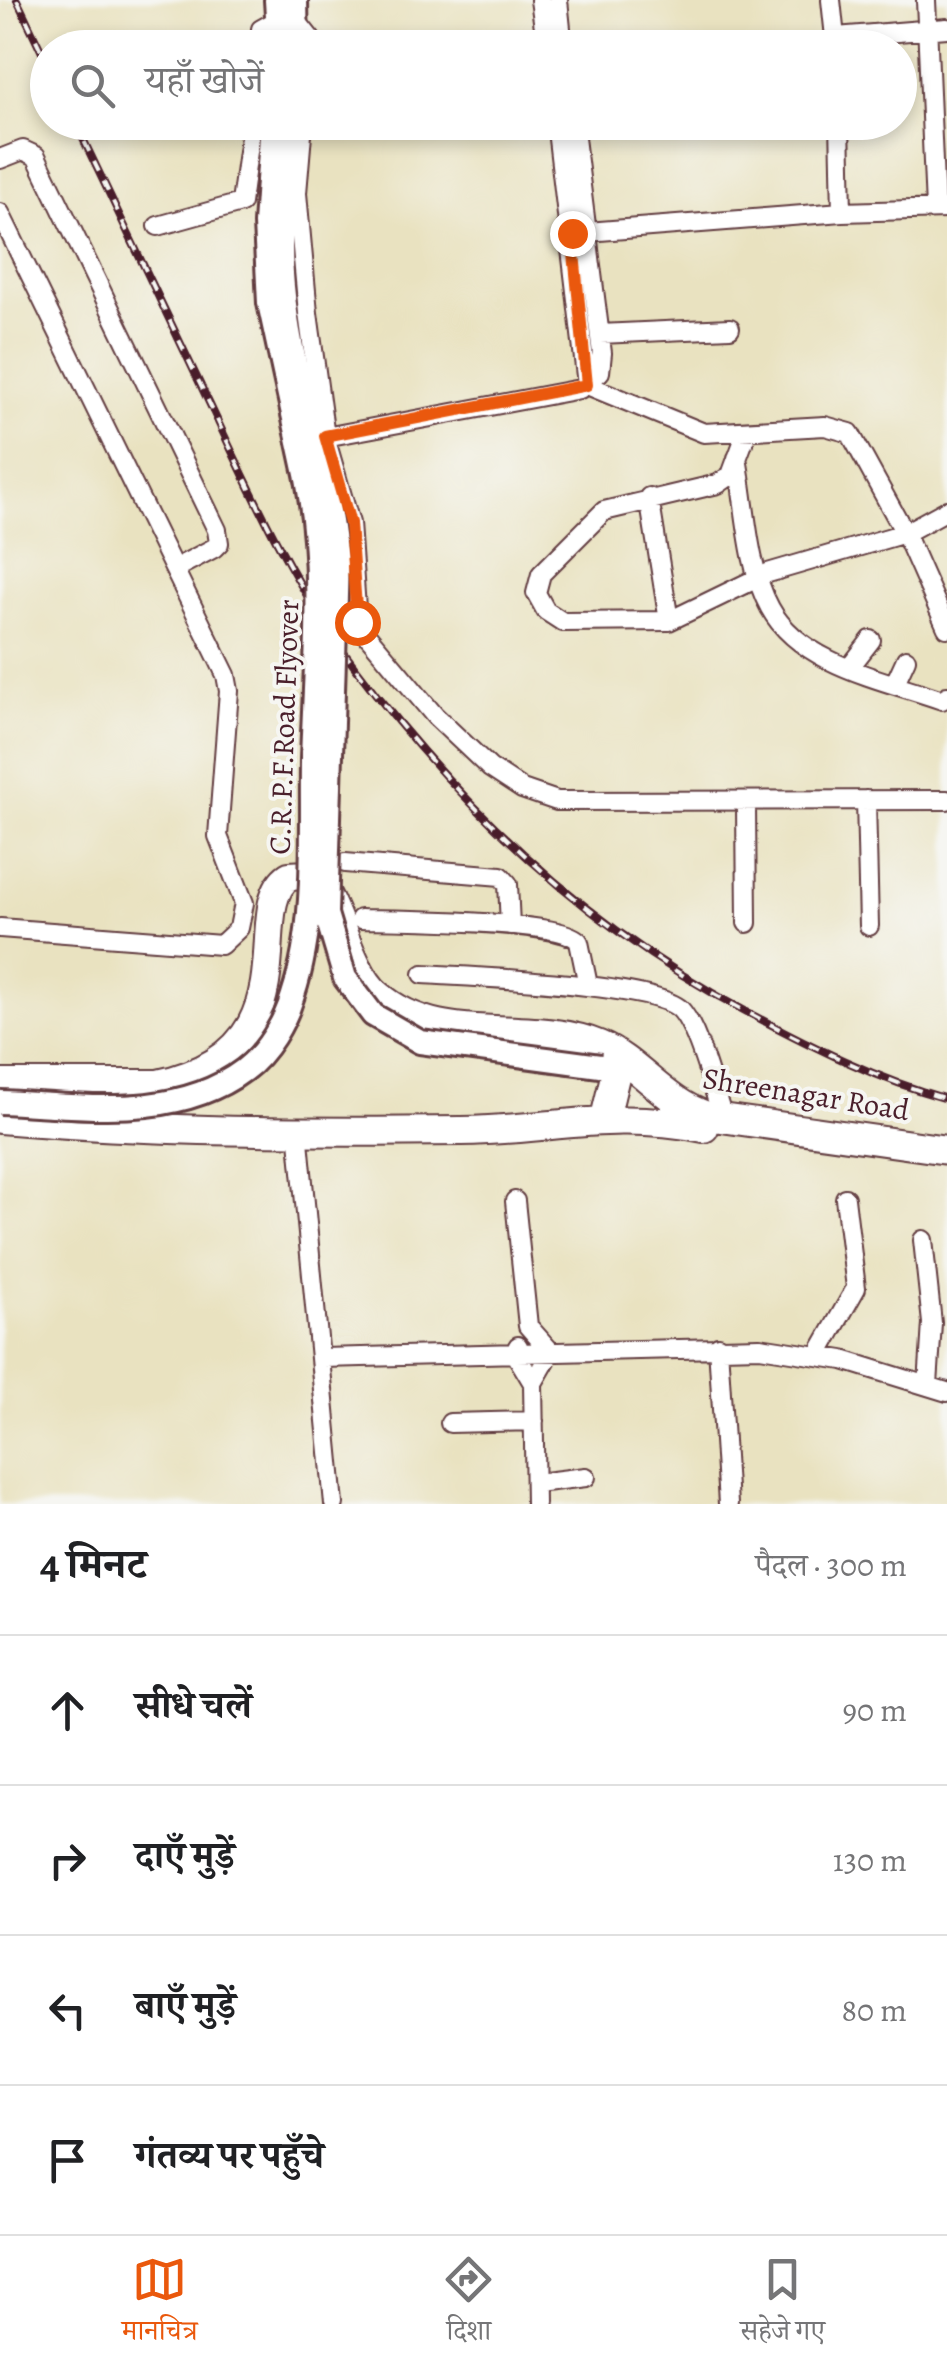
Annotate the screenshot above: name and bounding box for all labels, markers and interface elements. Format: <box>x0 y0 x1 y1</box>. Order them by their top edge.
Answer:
search box <box>30 30 917 140</box>
text: यहाँ खोजें <box>145 54 264 106</box>
icon: search <box>65 58 120 113</box>
route end <box>550 211 596 257</box>
street label: C.R.P.F.Road Flyover <box>260 599 308 855</box>
route start <box>335 600 381 646</box>
street label: Shreenagar Road <box>700 1058 913 1130</box>
text: 4 मिनट <box>40 1535 147 1592</box>
text: पैदल · 300 m <box>755 1543 907 1587</box>
text: सीधे चलें <box>135 1679 252 1731</box>
icon: ahead <box>40 1683 95 1738</box>
text: 90 m <box>842 1688 907 1732</box>
text: दाएँ मुड़ें <box>135 1829 235 1881</box>
icon: right <box>40 1833 95 1888</box>
text: 130 m <box>833 1838 907 1882</box>
text: बाएँ मुड़ें <box>135 1979 236 2031</box>
icon: left <box>40 1983 95 2038</box>
text: 80 m <box>841 1988 907 2032</box>
text: गंतव्य पर पहुँचे <box>135 2129 324 2181</box>
icon: arrive <box>40 2133 95 2188</box>
tab: मानचित्र <box>122 2252 198 2358</box>
tab: दिशा <box>441 2252 496 2358</box>
tab: सहेजे गए <box>740 2252 825 2358</box>

